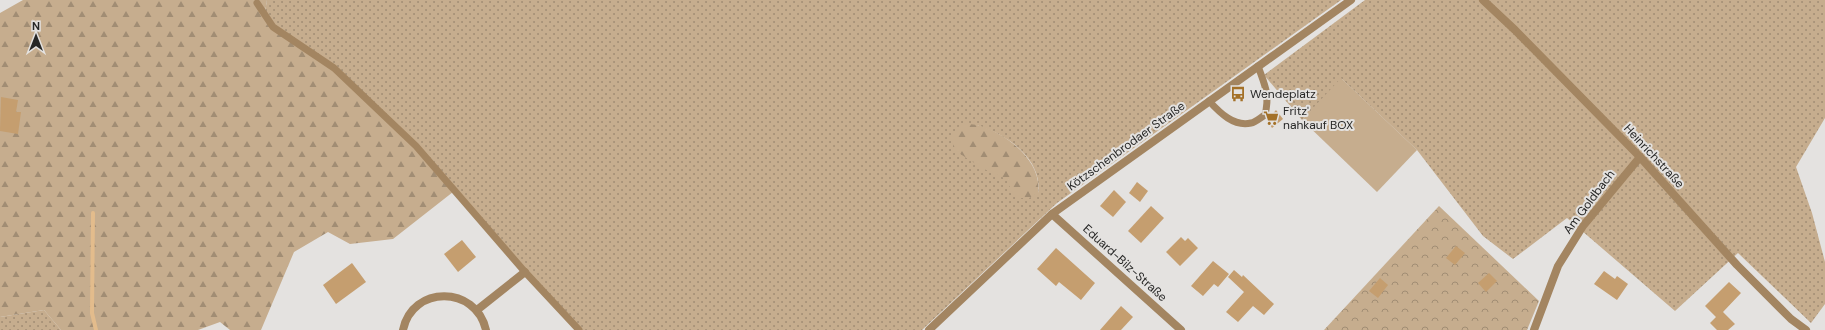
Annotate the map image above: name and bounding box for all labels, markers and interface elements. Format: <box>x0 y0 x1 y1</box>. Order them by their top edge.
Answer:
north arrow <box>16 16 56 56</box>
text: N <box>32 19 40 33</box>
bus stop icon: Wendeplatz <box>1229 85 1247 103</box>
place label: Wendeplatz <box>1250 86 1316 102</box>
street label: Kötzschenbrodaer Straße <box>1064 98 1188 194</box>
place label: Fritz' nahkauf BOX <box>1283 103 1353 133</box>
supermarket icon: Fritz' nahkauf BOX <box>1262 109 1280 127</box>
street label: Heinrichstraße <box>1620 121 1688 192</box>
street label: Am Goldbach <box>1560 167 1618 237</box>
street label: Eduard-Bilz-Straße <box>1080 221 1171 305</box>

